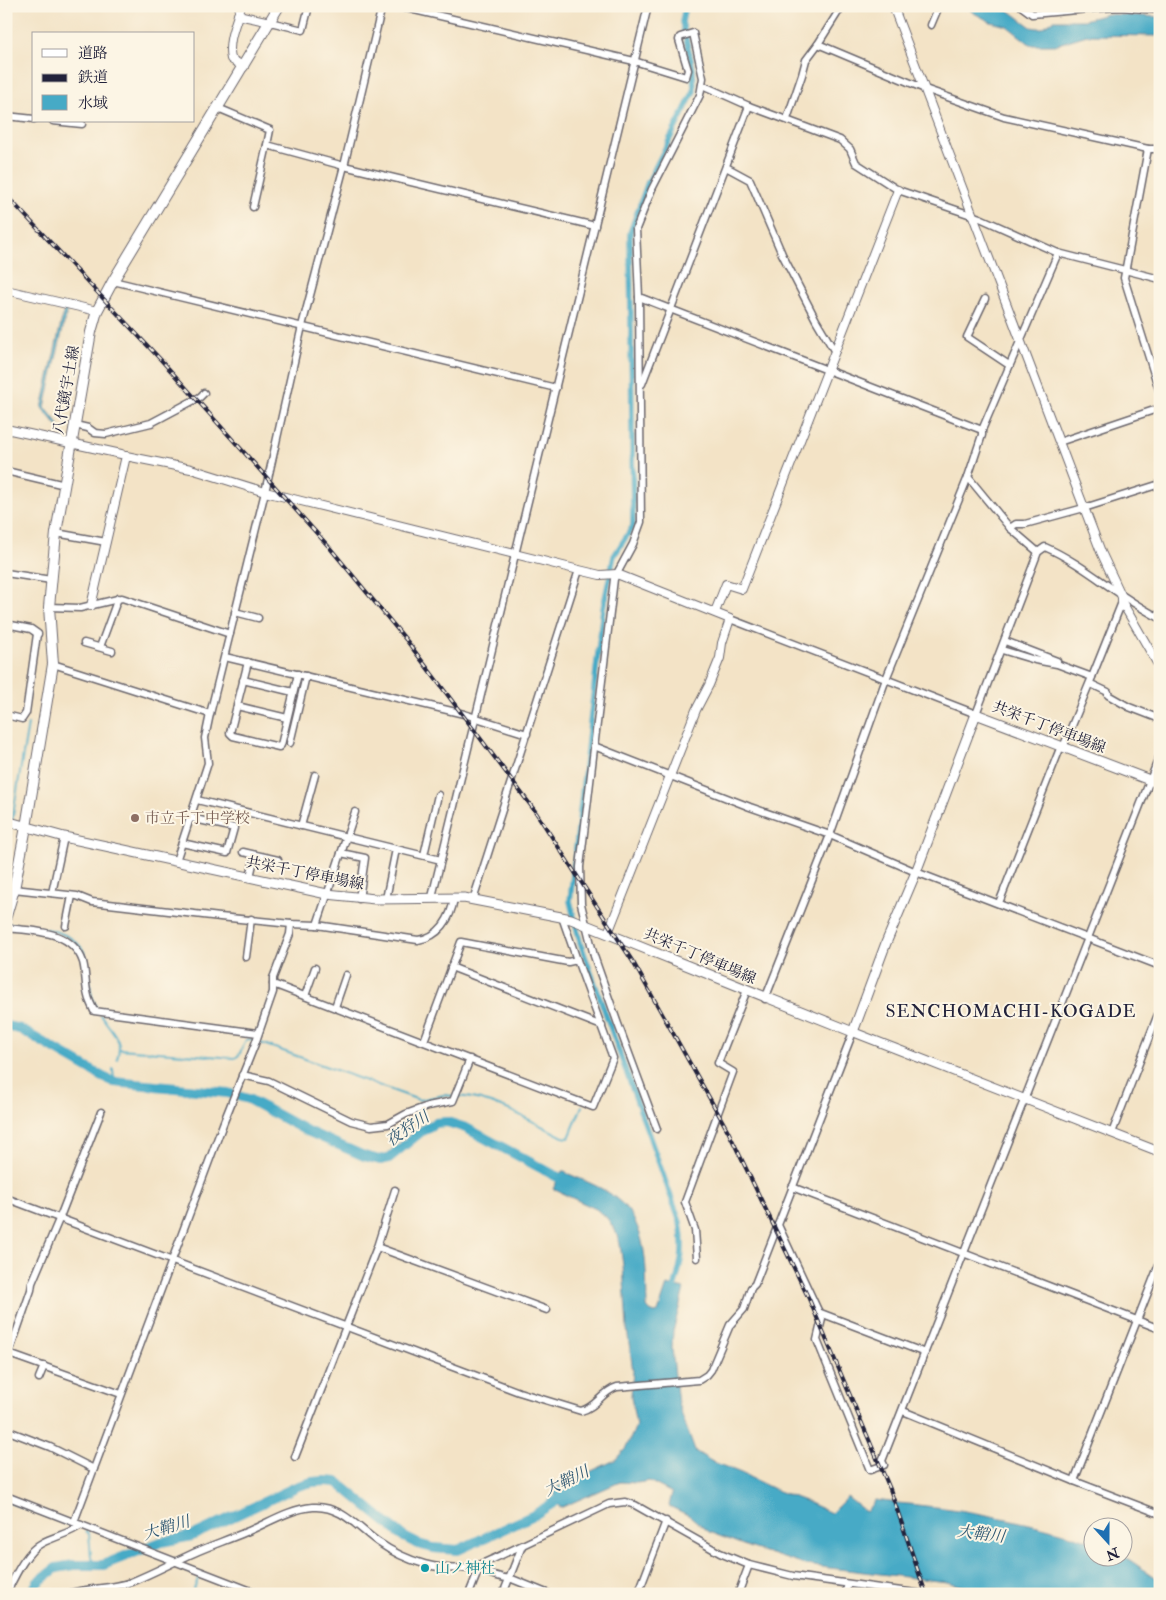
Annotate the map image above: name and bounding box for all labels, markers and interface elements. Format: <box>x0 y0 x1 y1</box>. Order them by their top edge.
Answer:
legend <box>32 32 195 122</box>
text: 道路 <box>78 44 108 63</box>
text: 鉄道 <box>78 68 108 87</box>
text: 水域 <box>78 94 108 113</box>
street label: 八代鏡宇土線 <box>49 344 84 436</box>
street label: 共栄千丁停車場線 <box>989 697 1108 758</box>
place label: 市立千丁中学校 <box>145 809 250 828</box>
marker: 市立千丁中学校 <box>129 812 141 824</box>
street label: 共栄千丁停車場線 <box>244 853 366 894</box>
street label: 共栄千丁停車場線 <box>641 924 759 989</box>
district label: SENCHOMACHI-KOGADE <box>885 1000 1137 1023</box>
water label: 夜狩川 <box>382 1106 435 1151</box>
water label: 大鞘川 <box>540 1461 594 1500</box>
water label: 大鞘川 <box>140 1511 194 1545</box>
north arrow <box>1084 1518 1134 1568</box>
water label: 大鞘川 <box>956 1521 1008 1547</box>
text: N <box>1103 1543 1122 1564</box>
place label: 山ノ神社 <box>435 1559 495 1578</box>
marker: 山ノ神社 <box>419 1562 431 1574</box>

